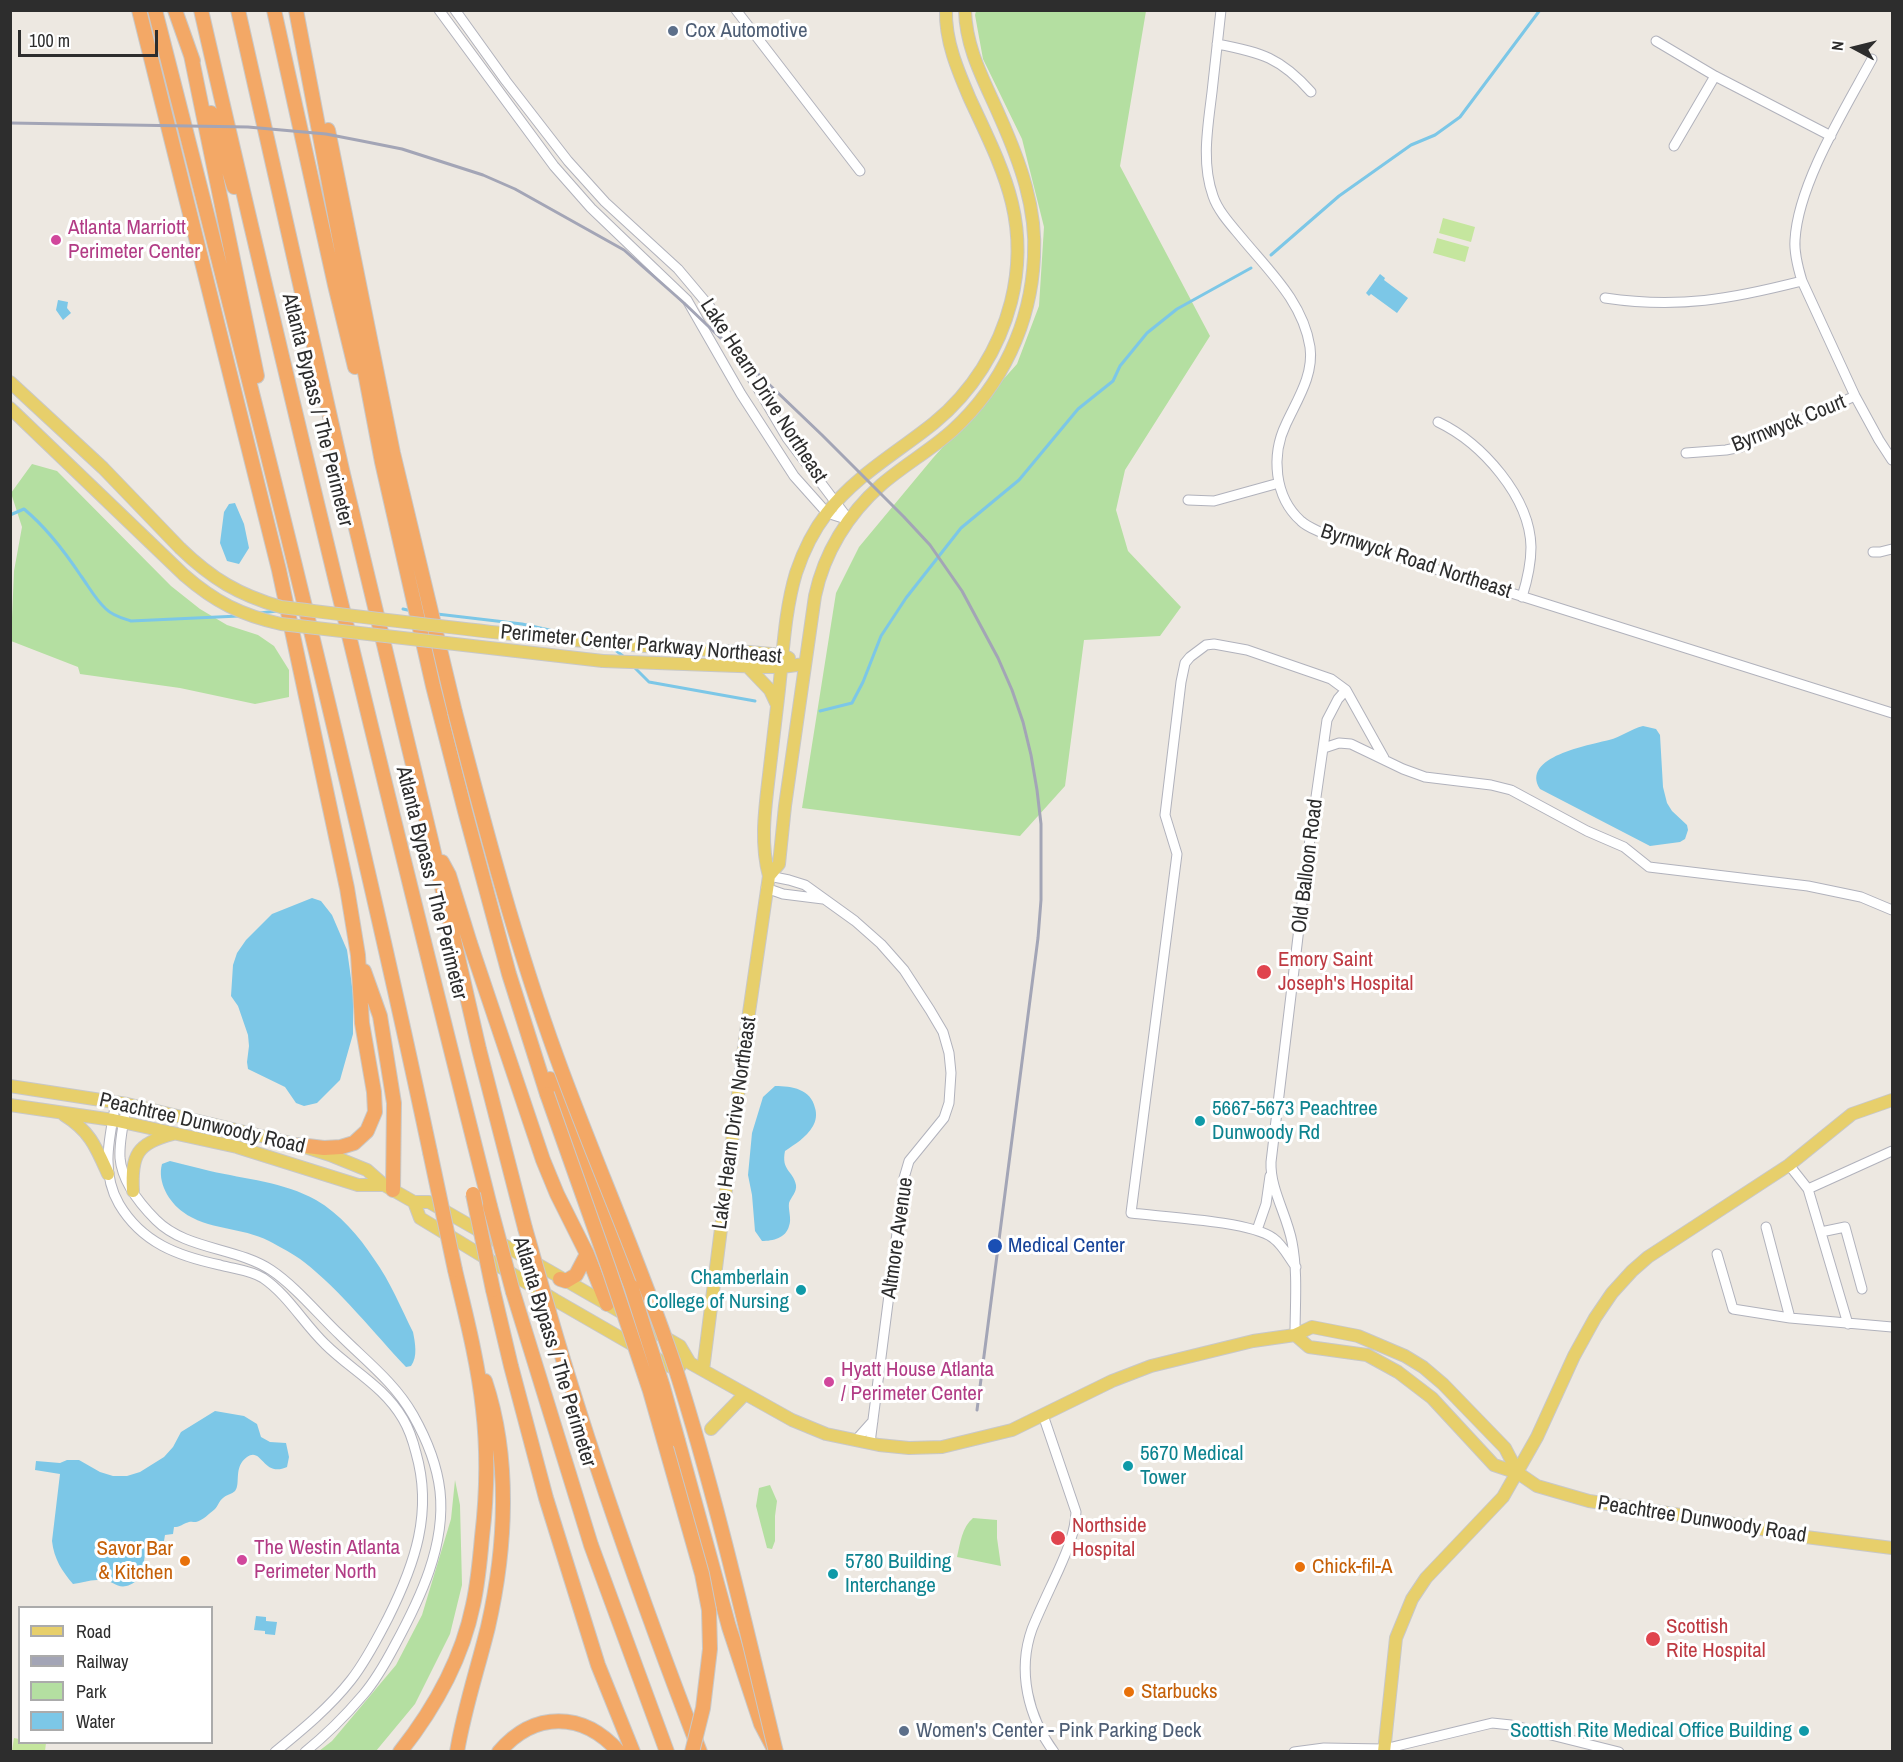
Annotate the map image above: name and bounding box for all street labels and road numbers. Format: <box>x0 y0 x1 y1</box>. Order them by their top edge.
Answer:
street label: Atlanta Bypass / The Perimeter <box>276 291 358 529</box>
street label: Lake Hearn Drive Northeast <box>694 294 832 488</box>
street label: Byrnwyck Court <box>1728 390 1850 458</box>
street label: Byrnwyck Road Northeast <box>1317 519 1515 605</box>
street label: Perimeter Center Parkway Northeast <box>499 620 783 670</box>
street label: Atlanta Bypass / The Perimeter <box>390 764 472 1002</box>
street label: Old Balloon Road <box>1287 797 1329 935</box>
street label: Lake Hearn Drive Northeast <box>708 1015 762 1231</box>
street label: Peachtree Dunwoody Road <box>97 1088 307 1160</box>
street label: Altmore Avenue <box>877 1176 919 1300</box>
street label: Atlanta Bypass / The Perimeter <box>507 1234 601 1470</box>
street label: Peachtree Dunwoody Road <box>1596 1491 1808 1549</box>

